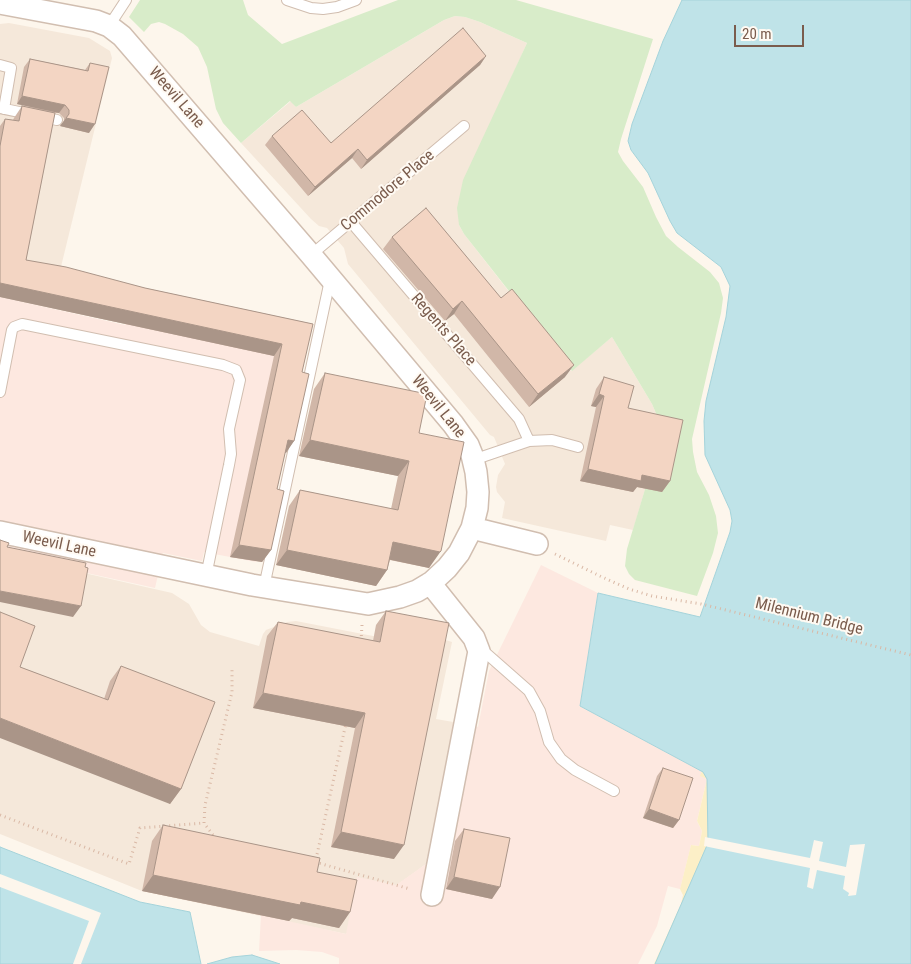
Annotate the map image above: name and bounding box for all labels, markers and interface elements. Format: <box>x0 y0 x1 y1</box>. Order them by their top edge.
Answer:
scale bar <box>736 15 806 47</box>
text: 20 m <box>742 25 772 43</box>
street label: Weevil Lane <box>144 63 208 133</box>
street label: Commodore Place <box>337 146 439 236</box>
street label: Regents Place <box>406 290 480 370</box>
street label: Weevil Lane <box>407 372 469 442</box>
street label: Weevil Lane <box>20 528 98 562</box>
street label: Milennium Bridge <box>753 594 865 640</box>

